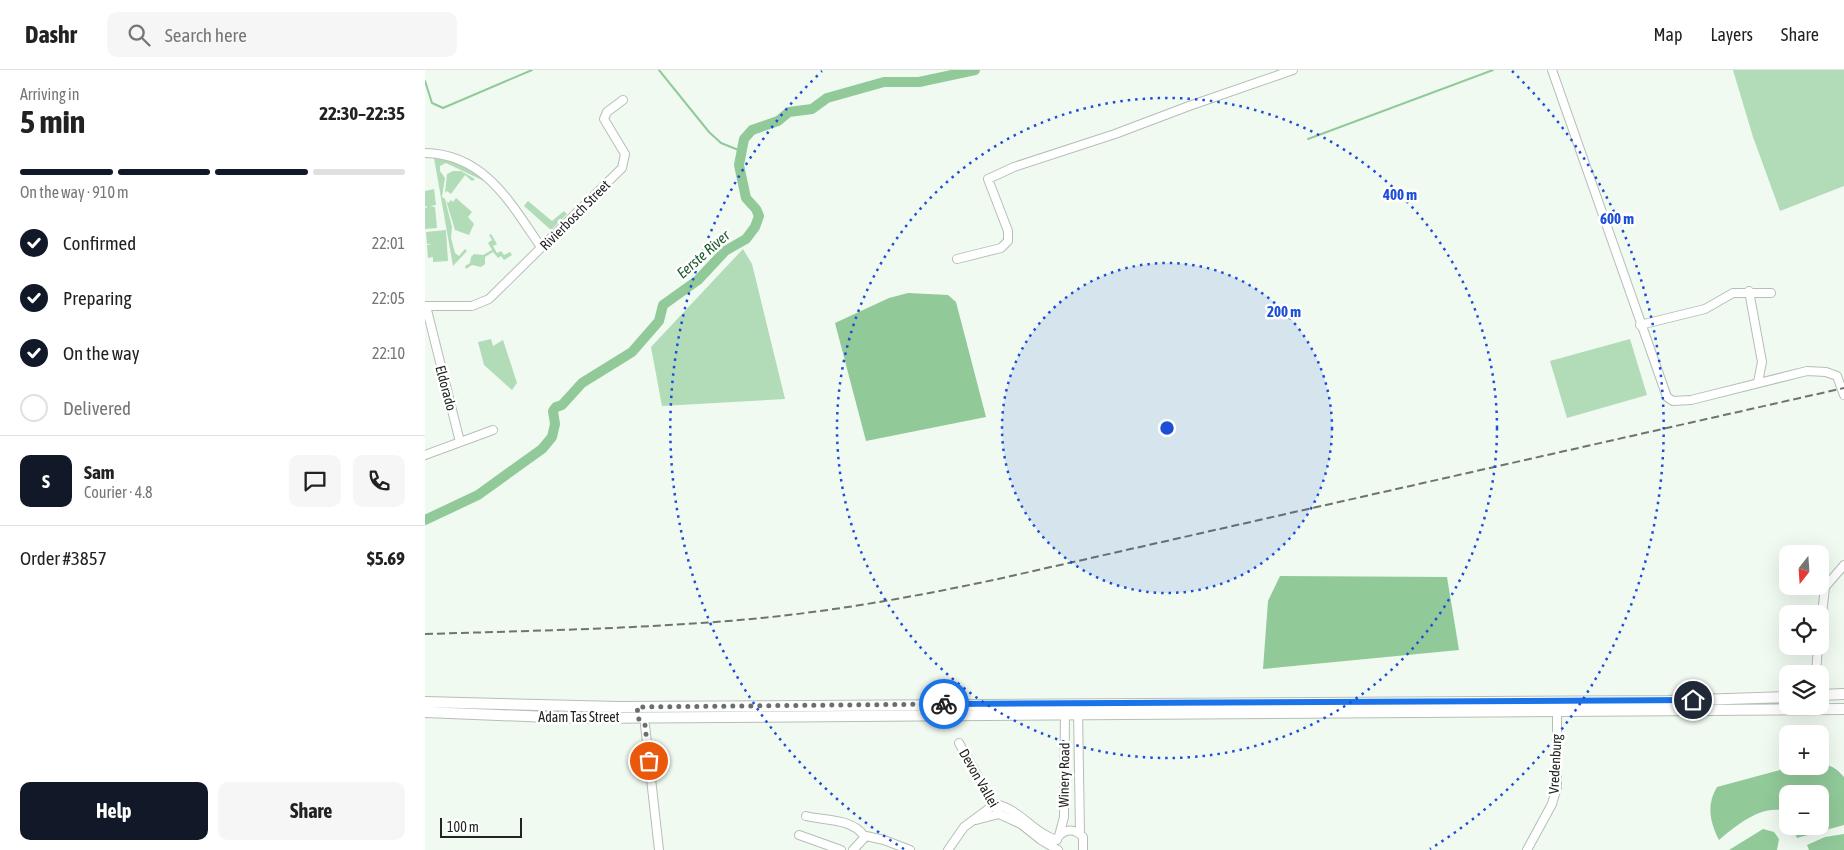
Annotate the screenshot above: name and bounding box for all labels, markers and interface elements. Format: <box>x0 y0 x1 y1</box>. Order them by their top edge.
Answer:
search box <box>107 12 457 57</box>
text: Dashr <box>25 21 77 48</box>
icon: search <box>125 21 153 49</box>
text: Search here <box>165 24 247 46</box>
text: Map <box>1653 24 1682 45</box>
text: Layers <box>1710 24 1753 45</box>
text: Share <box>1781 24 1819 45</box>
text: Arriving in <box>20 85 80 103</box>
text: 22:30–22:35 <box>319 102 405 124</box>
text: 5 min <box>20 103 85 140</box>
street label: Rivierbosch Street <box>537 177 613 253</box>
text: On the way · 910 m <box>20 183 129 201</box>
text: 400 m <box>1382 186 1417 203</box>
text: 600 m <box>1600 210 1634 227</box>
water label: Eerste River <box>673 226 733 281</box>
icon: check <box>20 229 48 257</box>
text: Confirmed <box>63 232 136 254</box>
text: 22:01 <box>372 234 405 252</box>
icon: check <box>20 284 48 312</box>
text: Preparing <box>63 287 132 309</box>
text: 22:05 <box>372 289 405 307</box>
text: 200 m <box>1267 303 1301 320</box>
icon: check <box>20 339 48 367</box>
text: On the way <box>63 342 140 364</box>
text: 22:10 <box>372 344 405 362</box>
street label: Eldorado <box>432 364 460 412</box>
text: Delivered <box>63 397 131 419</box>
centre of rings <box>1158 419 1176 437</box>
button: chat <box>289 455 341 507</box>
button: phone <box>353 455 405 507</box>
text: Sam <box>84 461 115 483</box>
text: S <box>42 470 50 492</box>
text: Courier · 4.8 <box>84 483 153 501</box>
north arrow <box>1779 545 1829 595</box>
map controls <box>1779 545 1829 835</box>
text: Order #3857 <box>20 547 107 569</box>
text: $5.69 <box>367 547 405 569</box>
button: locate <box>1779 605 1829 655</box>
button: layers <box>1779 665 1829 715</box>
courier <box>919 679 969 729</box>
pin <box>1672 679 1714 721</box>
icon: home <box>1679 686 1707 714</box>
icon: bike <box>930 690 958 718</box>
street label: Adam Tas Street <box>538 709 620 725</box>
button: + <box>1779 725 1829 775</box>
street label: Vredenburg <box>1545 734 1565 794</box>
pin <box>628 740 670 782</box>
street label: Winery Road <box>1055 742 1073 808</box>
street label: Devon Vallei <box>956 746 1002 810</box>
icon: bag <box>635 747 663 775</box>
button: Help <box>20 782 208 840</box>
button: Share <box>218 782 405 840</box>
button: − <box>1779 785 1829 835</box>
scale bar <box>440 815 523 838</box>
text: 100 m <box>447 819 479 835</box>

